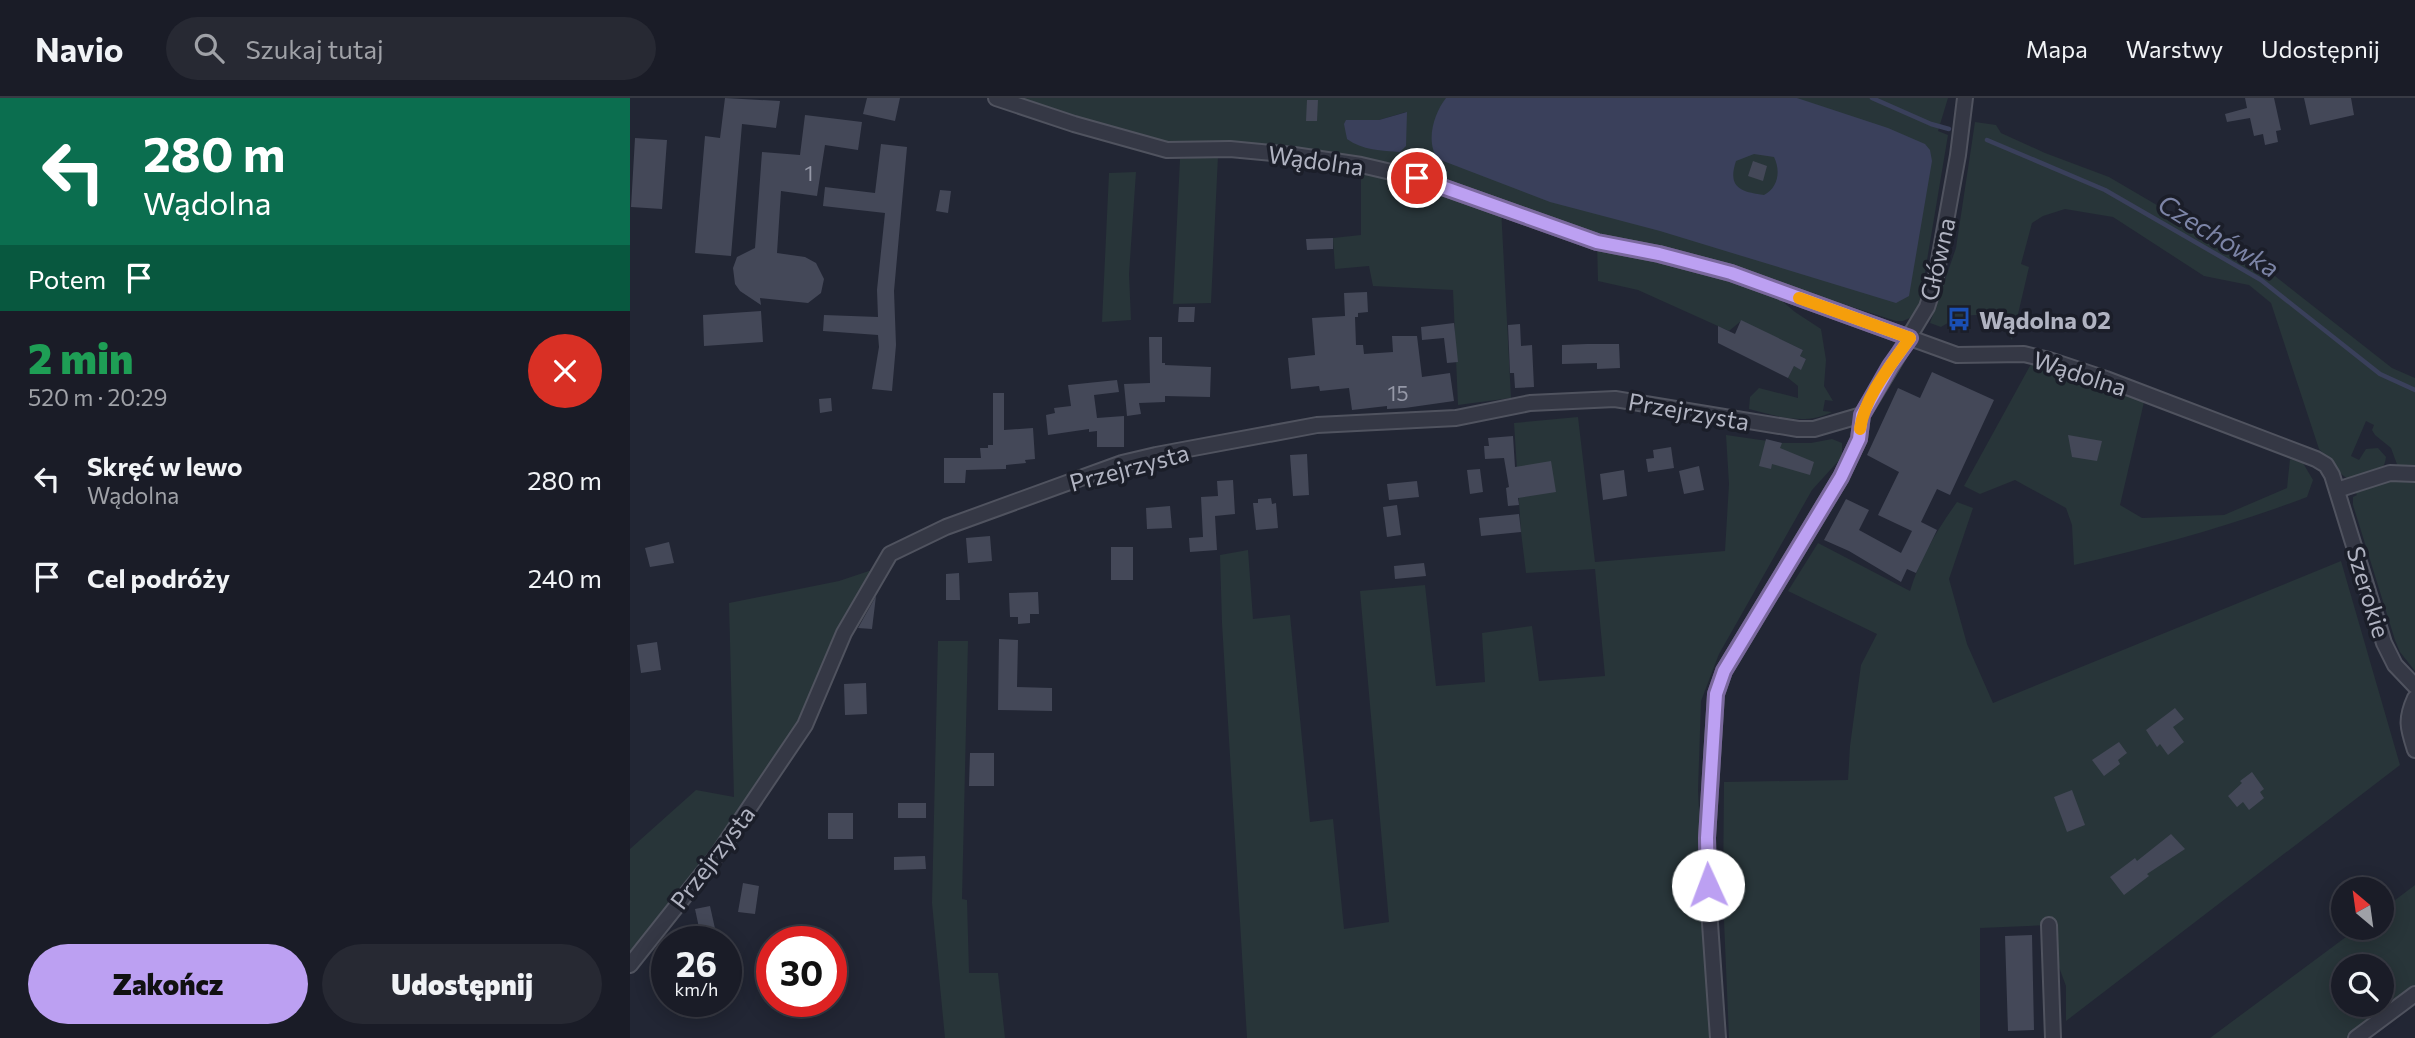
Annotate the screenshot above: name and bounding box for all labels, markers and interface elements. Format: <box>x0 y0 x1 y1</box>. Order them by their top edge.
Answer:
search box <box>166 17 656 80</box>
text: Navio <box>35 28 124 69</box>
icon: search <box>190 29 228 67</box>
text: Szukaj tutaj <box>246 33 384 64</box>
text: Mapa <box>2026 34 2088 63</box>
text: Warstwy <box>2126 34 2223 63</box>
text: Udostępnij <box>2261 34 2380 63</box>
text: 280 m <box>143 122 286 182</box>
icon: left <box>28 126 119 217</box>
street label: Wądolna <box>1266 139 1366 181</box>
pin <box>1387 148 1447 208</box>
icon: arrive <box>1398 159 1436 197</box>
house number: 1 <box>805 160 813 185</box>
text: Wądolna <box>143 182 272 222</box>
water label: Czechówka <box>2153 187 2285 283</box>
street label: Główna <box>1913 215 1961 303</box>
icon: arrive <box>120 259 158 297</box>
text: Potem <box>28 263 106 294</box>
bus stop icon: Wądolna 02 <box>1945 305 1973 333</box>
place label: Wądolna 02 <box>1979 305 2111 334</box>
text: 2 min <box>28 331 134 383</box>
button: close <box>528 334 602 408</box>
street label: Wądolna <box>2030 344 2130 402</box>
house number: 15 <box>1387 380 1409 405</box>
text: 520 m · 20:29 <box>28 383 167 411</box>
street label: Przejrzysta <box>1626 386 1752 436</box>
street label: Przejrzysta <box>1066 437 1192 497</box>
text: Skręć w lewo <box>87 450 243 481</box>
icon: left <box>28 460 66 498</box>
text: 280 m <box>527 464 602 495</box>
text: Wądolna <box>87 481 179 509</box>
street label: Szerokie <box>2341 543 2397 641</box>
icon: arrive <box>28 558 66 596</box>
text: Cel podróży <box>87 562 230 593</box>
text: 240 m <box>528 562 602 593</box>
street label: Przejrzysta <box>664 799 760 915</box>
position arrow <box>1671 848 1745 922</box>
north arrow <box>2331 877 2394 940</box>
map controls <box>2331 877 2394 1017</box>
speed limit sign: 30 <box>756 926 847 1017</box>
text: 26 <box>676 941 717 984</box>
button: Zakończ <box>28 944 308 1024</box>
button: Udostępnij <box>322 944 602 1024</box>
button: search <box>2331 954 2394 1017</box>
text: km/h <box>675 978 718 1000</box>

